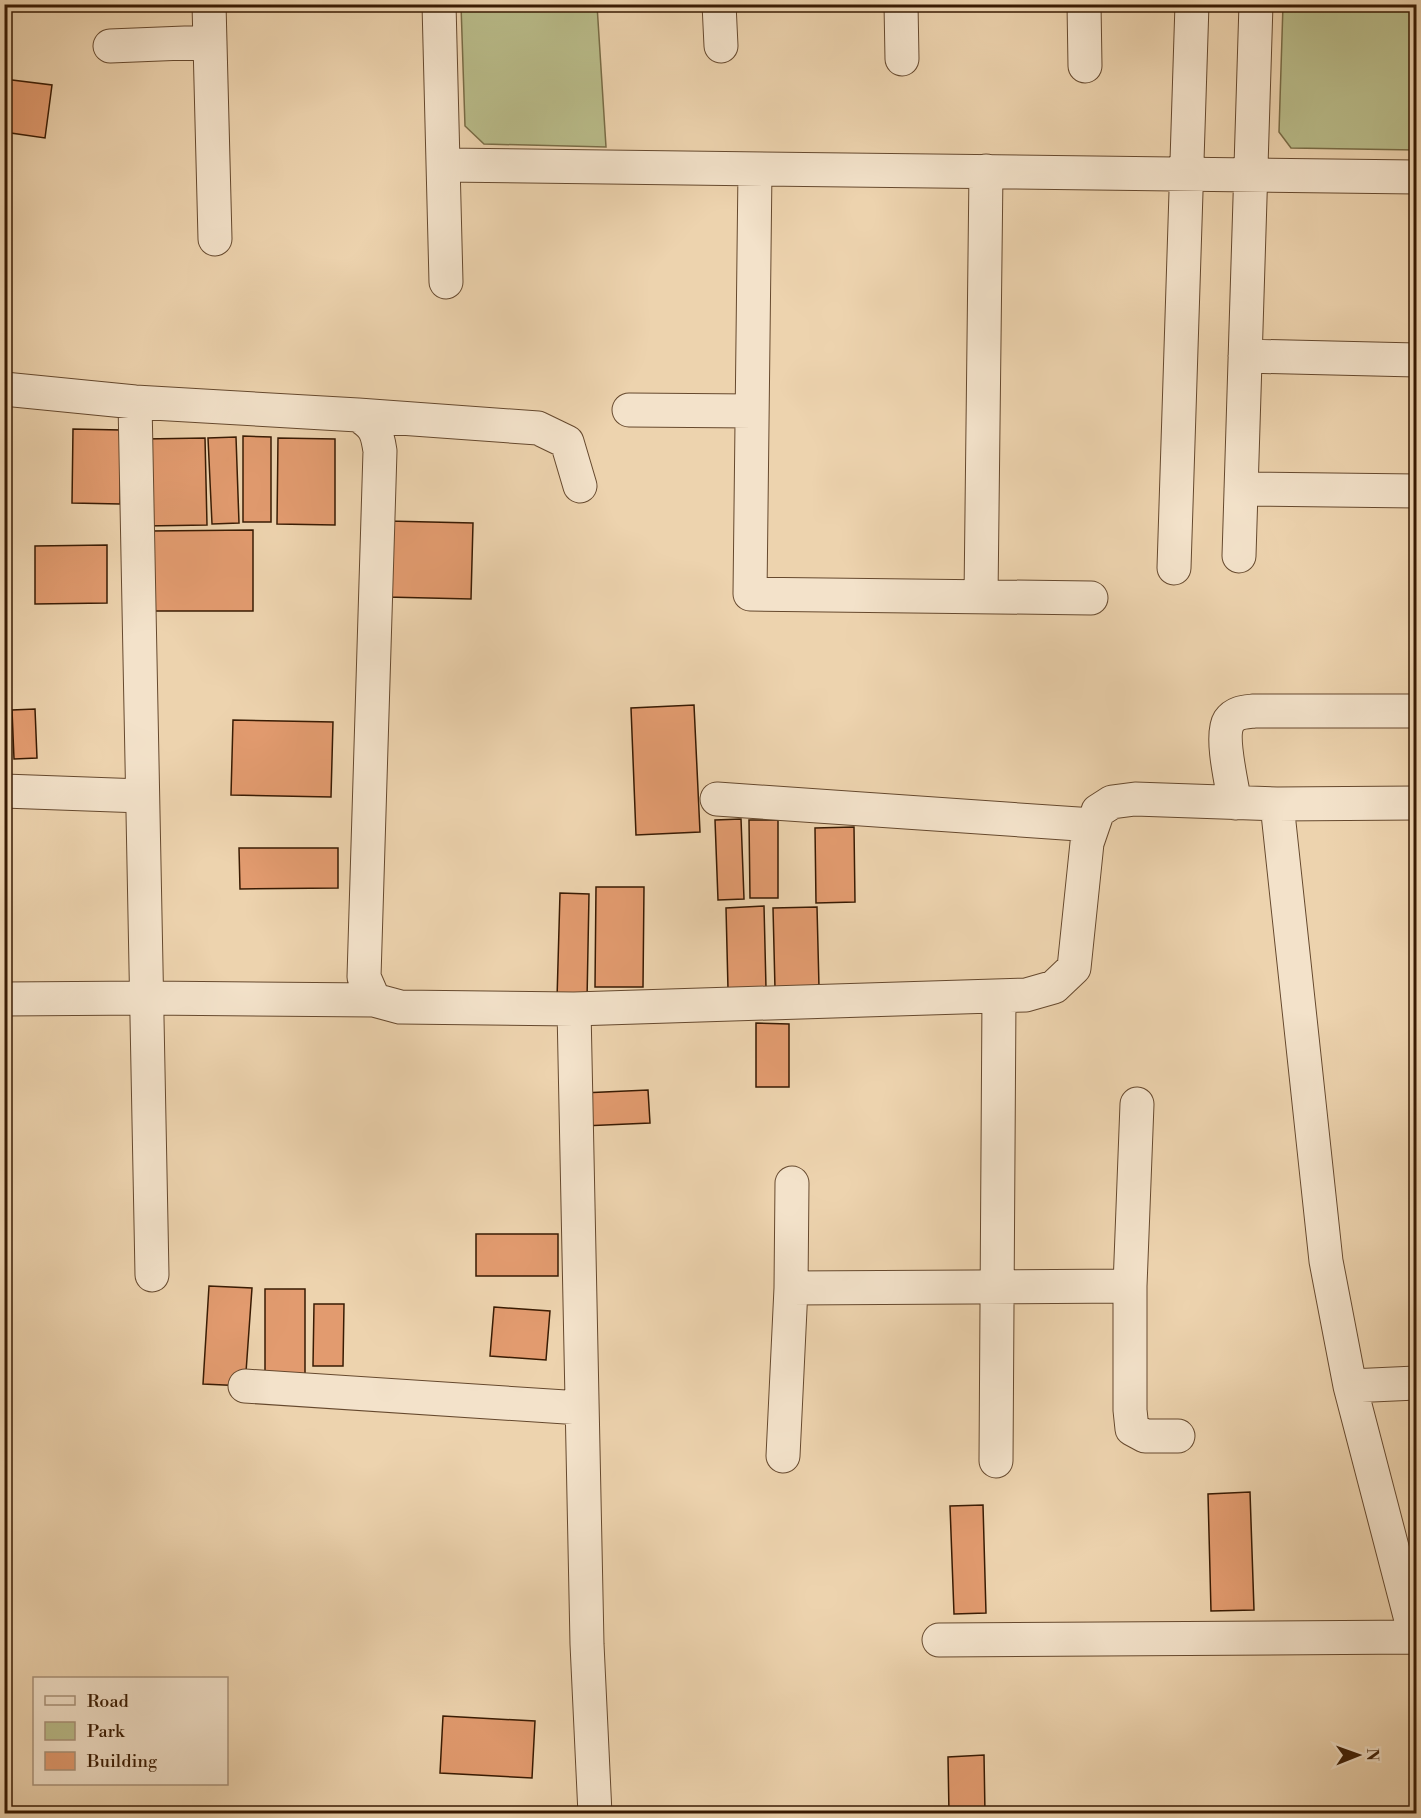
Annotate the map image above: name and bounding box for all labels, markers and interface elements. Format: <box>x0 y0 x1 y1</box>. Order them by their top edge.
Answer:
legend <box>33 1677 228 1785</box>
text: Road <box>87 1690 130 1713</box>
text: Park <box>87 1720 126 1743</box>
north arrow <box>1328 1725 1388 1785</box>
text: N <box>1362 1748 1382 1762</box>
text: Building <box>86 1750 158 1773</box>

